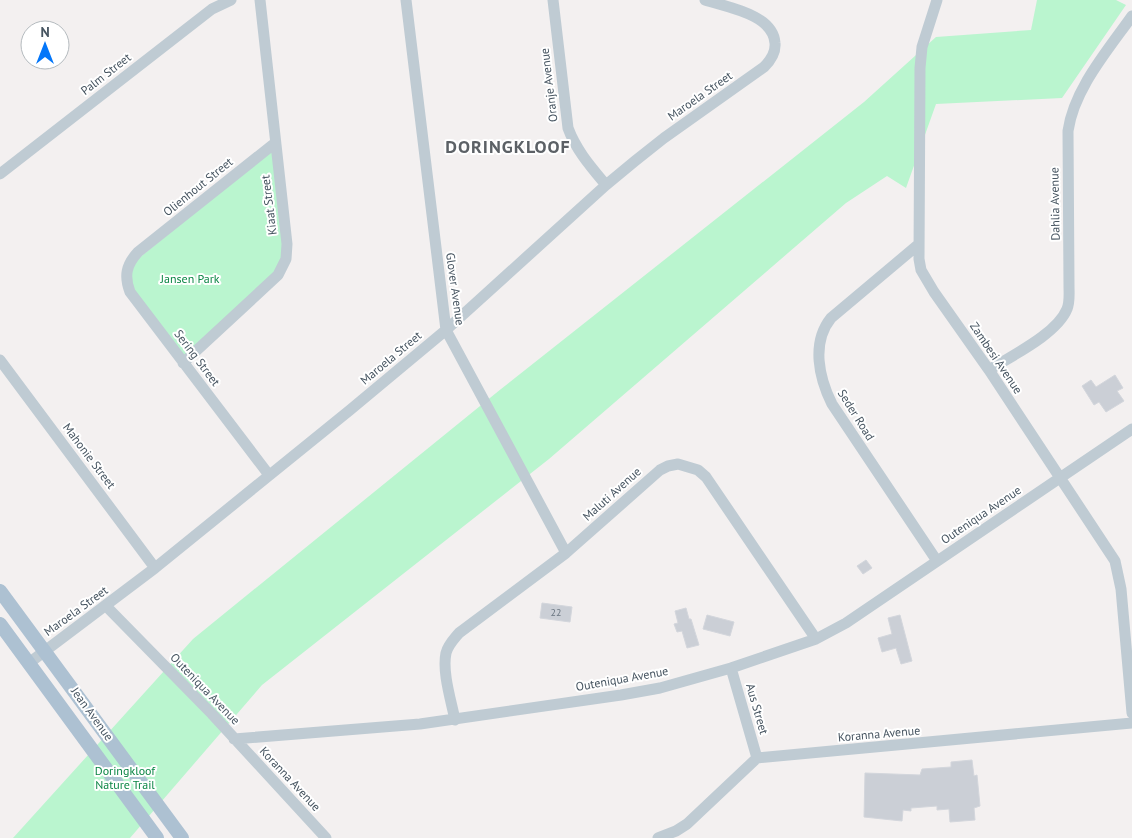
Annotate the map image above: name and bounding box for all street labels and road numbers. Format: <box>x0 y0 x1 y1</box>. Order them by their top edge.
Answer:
street label: Oranje Avenue <box>537 47 560 123</box>
street label: Palm Street <box>78 49 134 98</box>
street label: Maroela Street <box>665 68 735 123</box>
street label: Olienhout Street <box>160 154 235 219</box>
street label: Dahlia Avenue <box>1046 167 1063 241</box>
street label: Kiaat Street <box>257 174 280 236</box>
street label: Glover Avenue <box>443 252 468 326</box>
street label: Zambesi Avenue <box>967 319 1026 396</box>
street label: Sering Street <box>171 327 223 389</box>
street label: Maroela Street <box>357 328 424 388</box>
street label: Seder Road <box>835 386 878 443</box>
street label: Mahonie Street <box>60 420 119 491</box>
street label: Maluti Avenue <box>580 464 644 524</box>
street label: Outeniqua Avenue <box>938 482 1024 547</box>
street label: Maroela Street <box>41 582 111 639</box>
street label: Outeniqua Avenue <box>167 650 243 728</box>
street label: Outeniqua Avenue <box>574 663 669 694</box>
street label: Aus Street <box>743 682 772 736</box>
street label: Jean Avenue <box>67 683 117 743</box>
street label: Koranna Avenue <box>837 722 921 745</box>
street label: Koranna Avenue <box>257 743 324 814</box>

